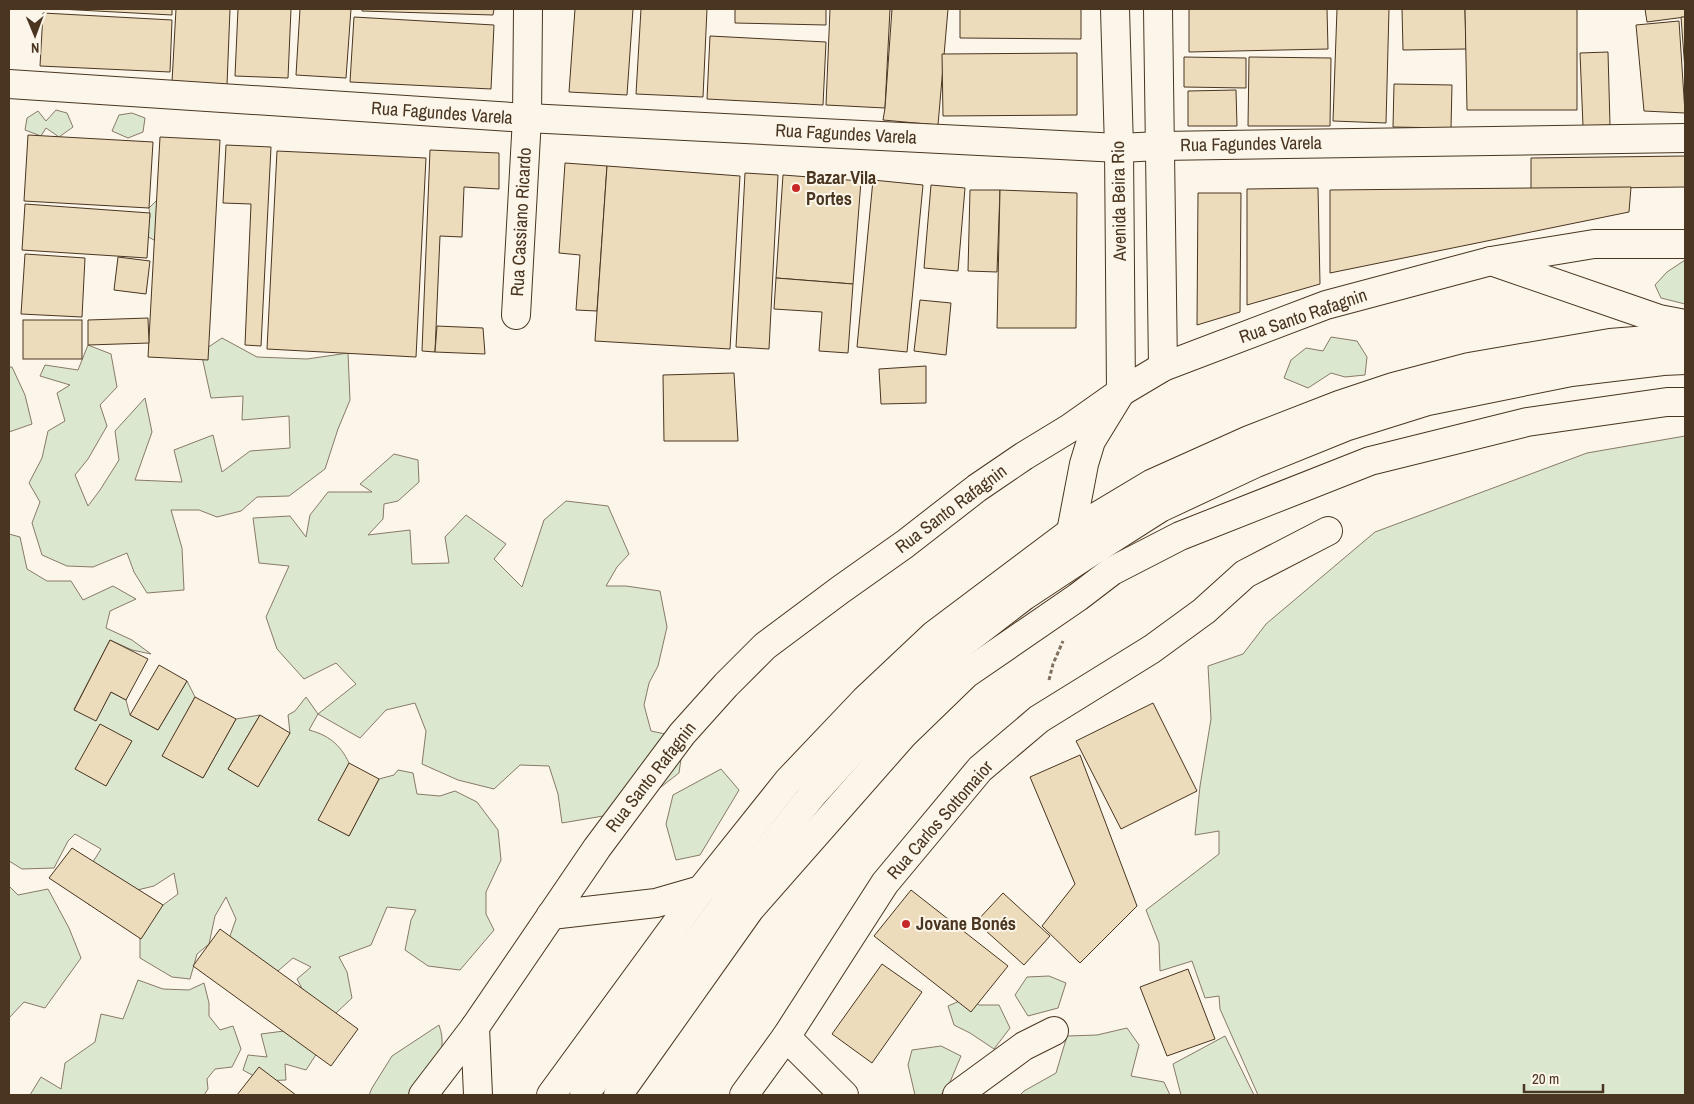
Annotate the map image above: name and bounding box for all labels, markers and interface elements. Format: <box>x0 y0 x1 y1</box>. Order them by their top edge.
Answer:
north arrow <box>10 10 60 60</box>
text: N <box>31 39 40 57</box>
street label: Rua Fagundes Varela <box>370 95 514 130</box>
street label: Rua Fagundes Varela <box>775 117 917 150</box>
street label: Rua Fagundes Varela <box>1180 130 1322 157</box>
street label: Avenida Beira Rio <box>1105 141 1132 262</box>
street label: Rua Cassiano Ricardo <box>504 147 537 297</box>
place label: Bazar Vila Portes <box>806 165 877 211</box>
marker: Bazar Vila Portes <box>790 182 802 194</box>
street label: Rua Santo Rafagnin <box>1236 282 1370 349</box>
street label: Rua Santo Rafagnin <box>890 458 1012 559</box>
street label: Rua Santo Rafagnin <box>600 716 702 837</box>
street label: Rua Carlos Sottomaior <box>881 755 998 885</box>
place label: Jovane Bonés <box>916 911 1016 936</box>
marker: Jovane Bonés <box>900 918 912 930</box>
scale bar <box>1524 1062 1603 1094</box>
text: 20 m <box>1532 1068 1559 1089</box>

